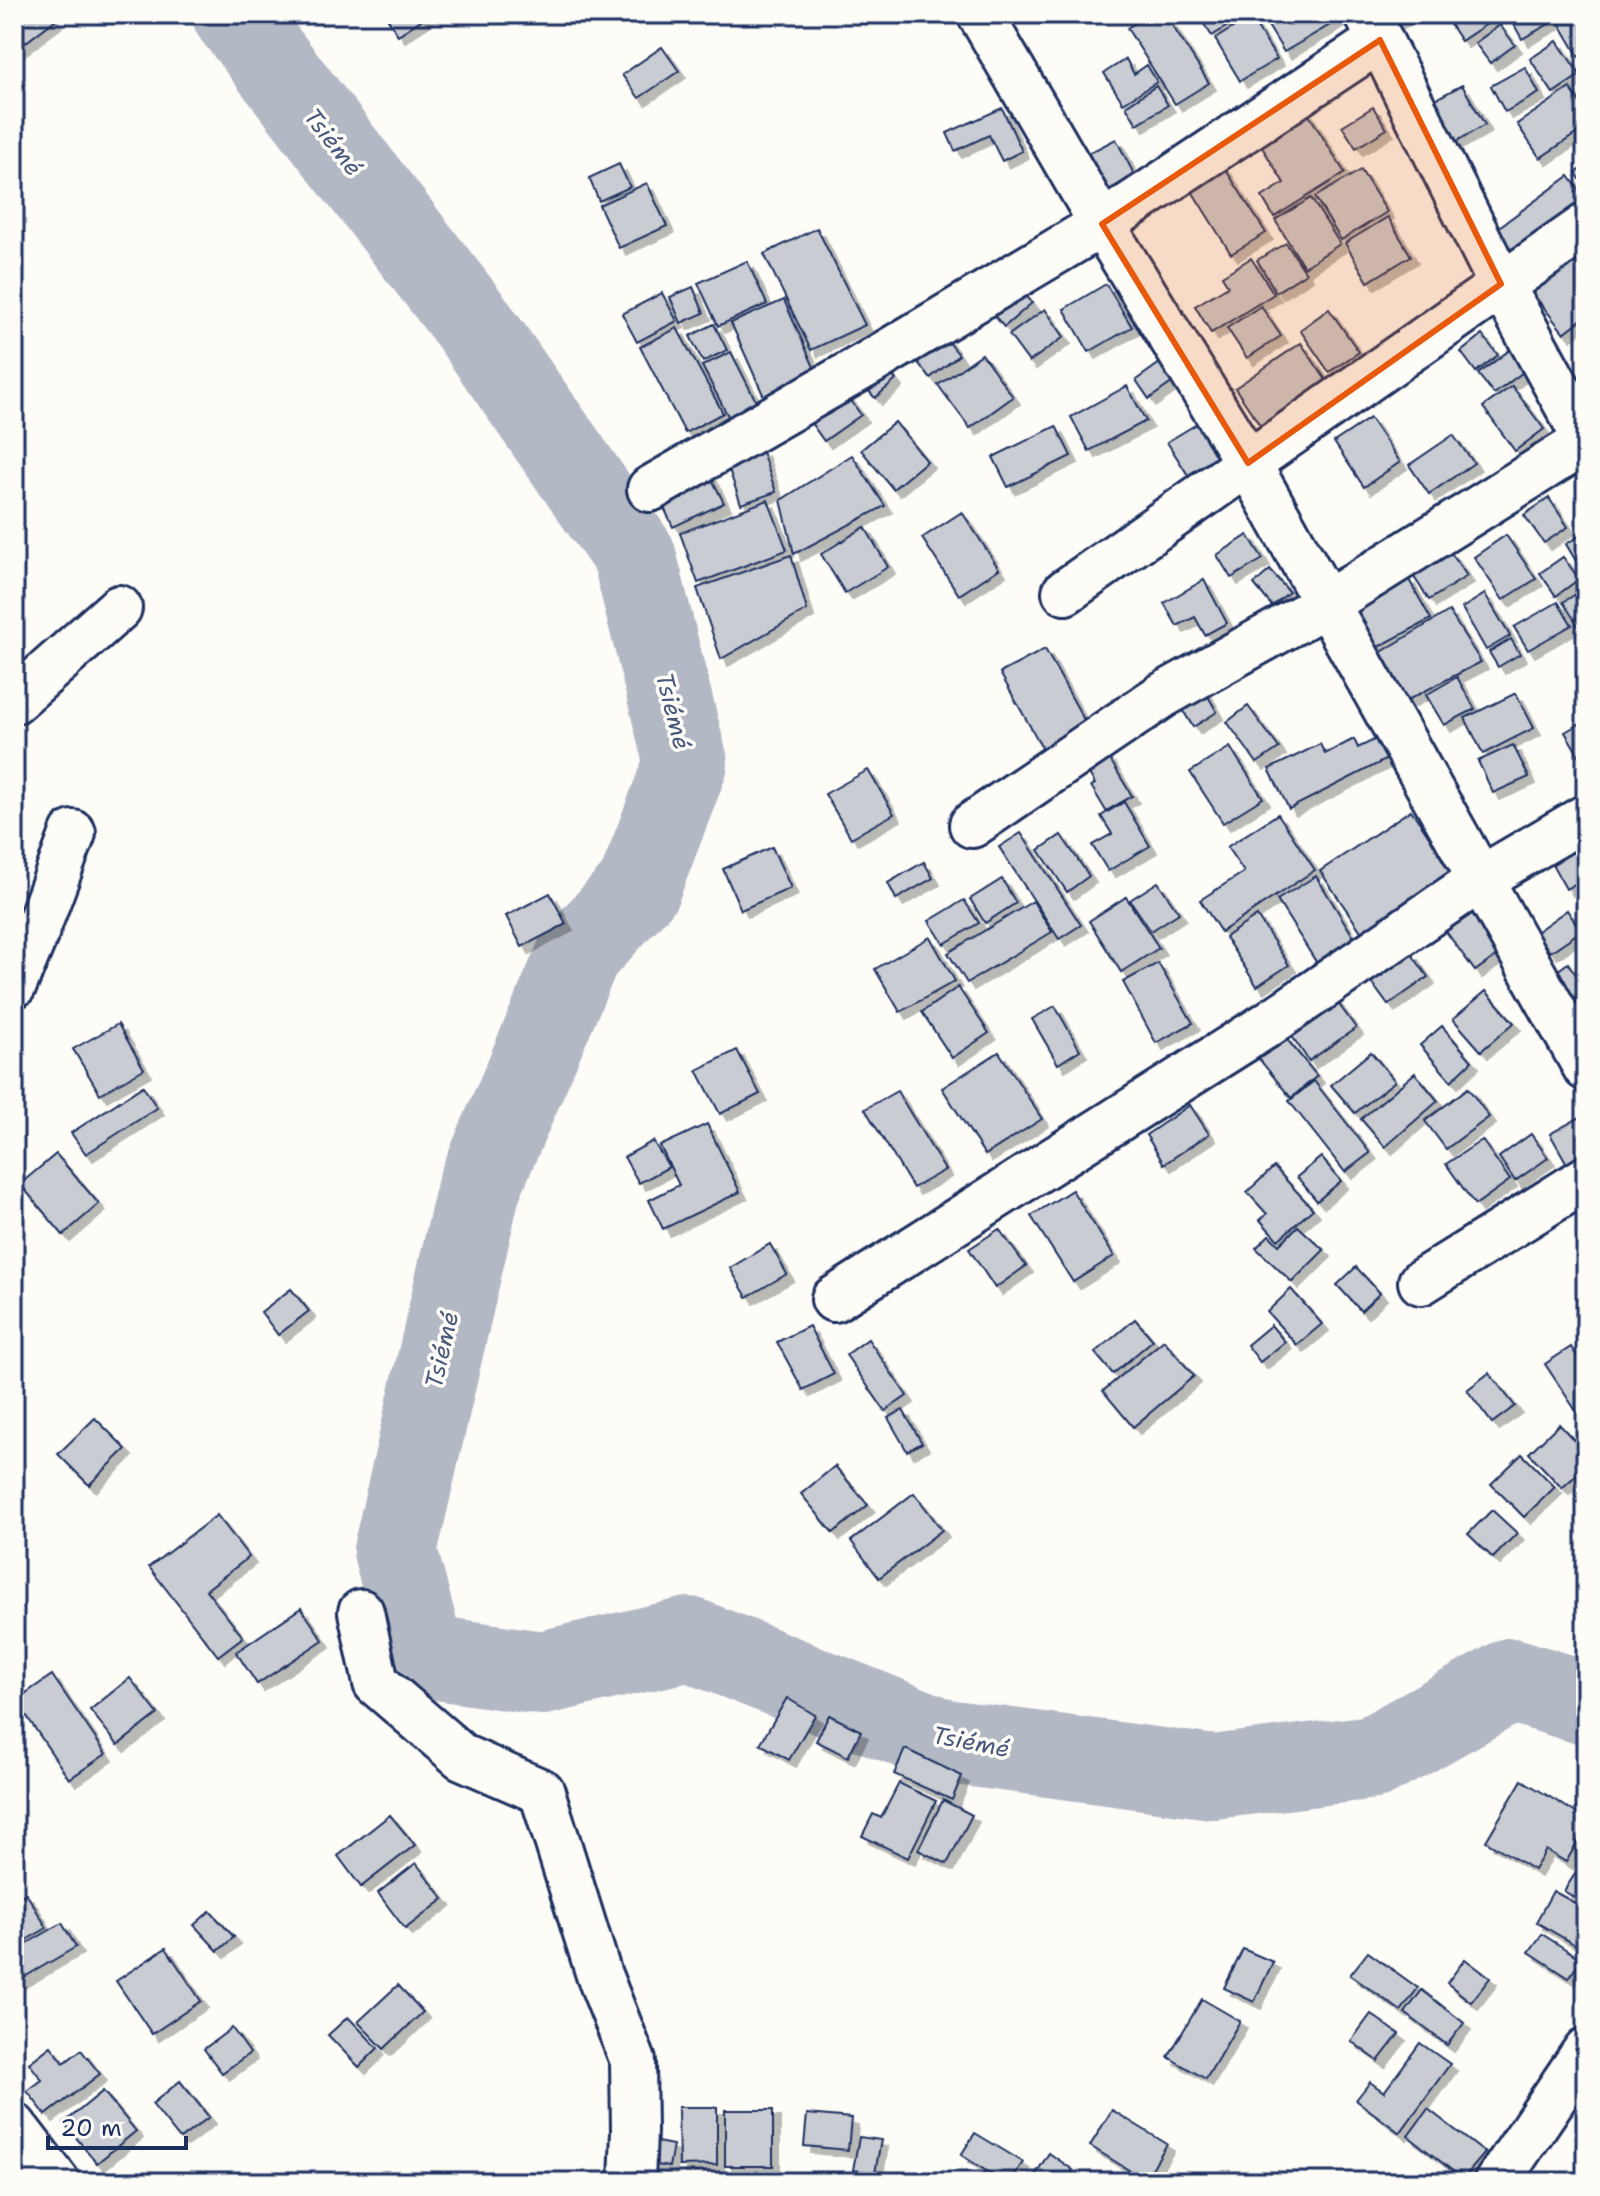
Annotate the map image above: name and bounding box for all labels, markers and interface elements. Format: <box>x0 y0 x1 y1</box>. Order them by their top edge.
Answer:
water label: Tsiémé <box>296 101 370 183</box>
water label: Tsiémé <box>648 669 698 753</box>
water label: Tsiémé <box>418 1308 466 1392</box>
water label: Tsiémé <box>930 1719 1012 1765</box>
scale bar <box>48 2100 186 2150</box>
text: 20 m <box>60 2112 122 2144</box>

